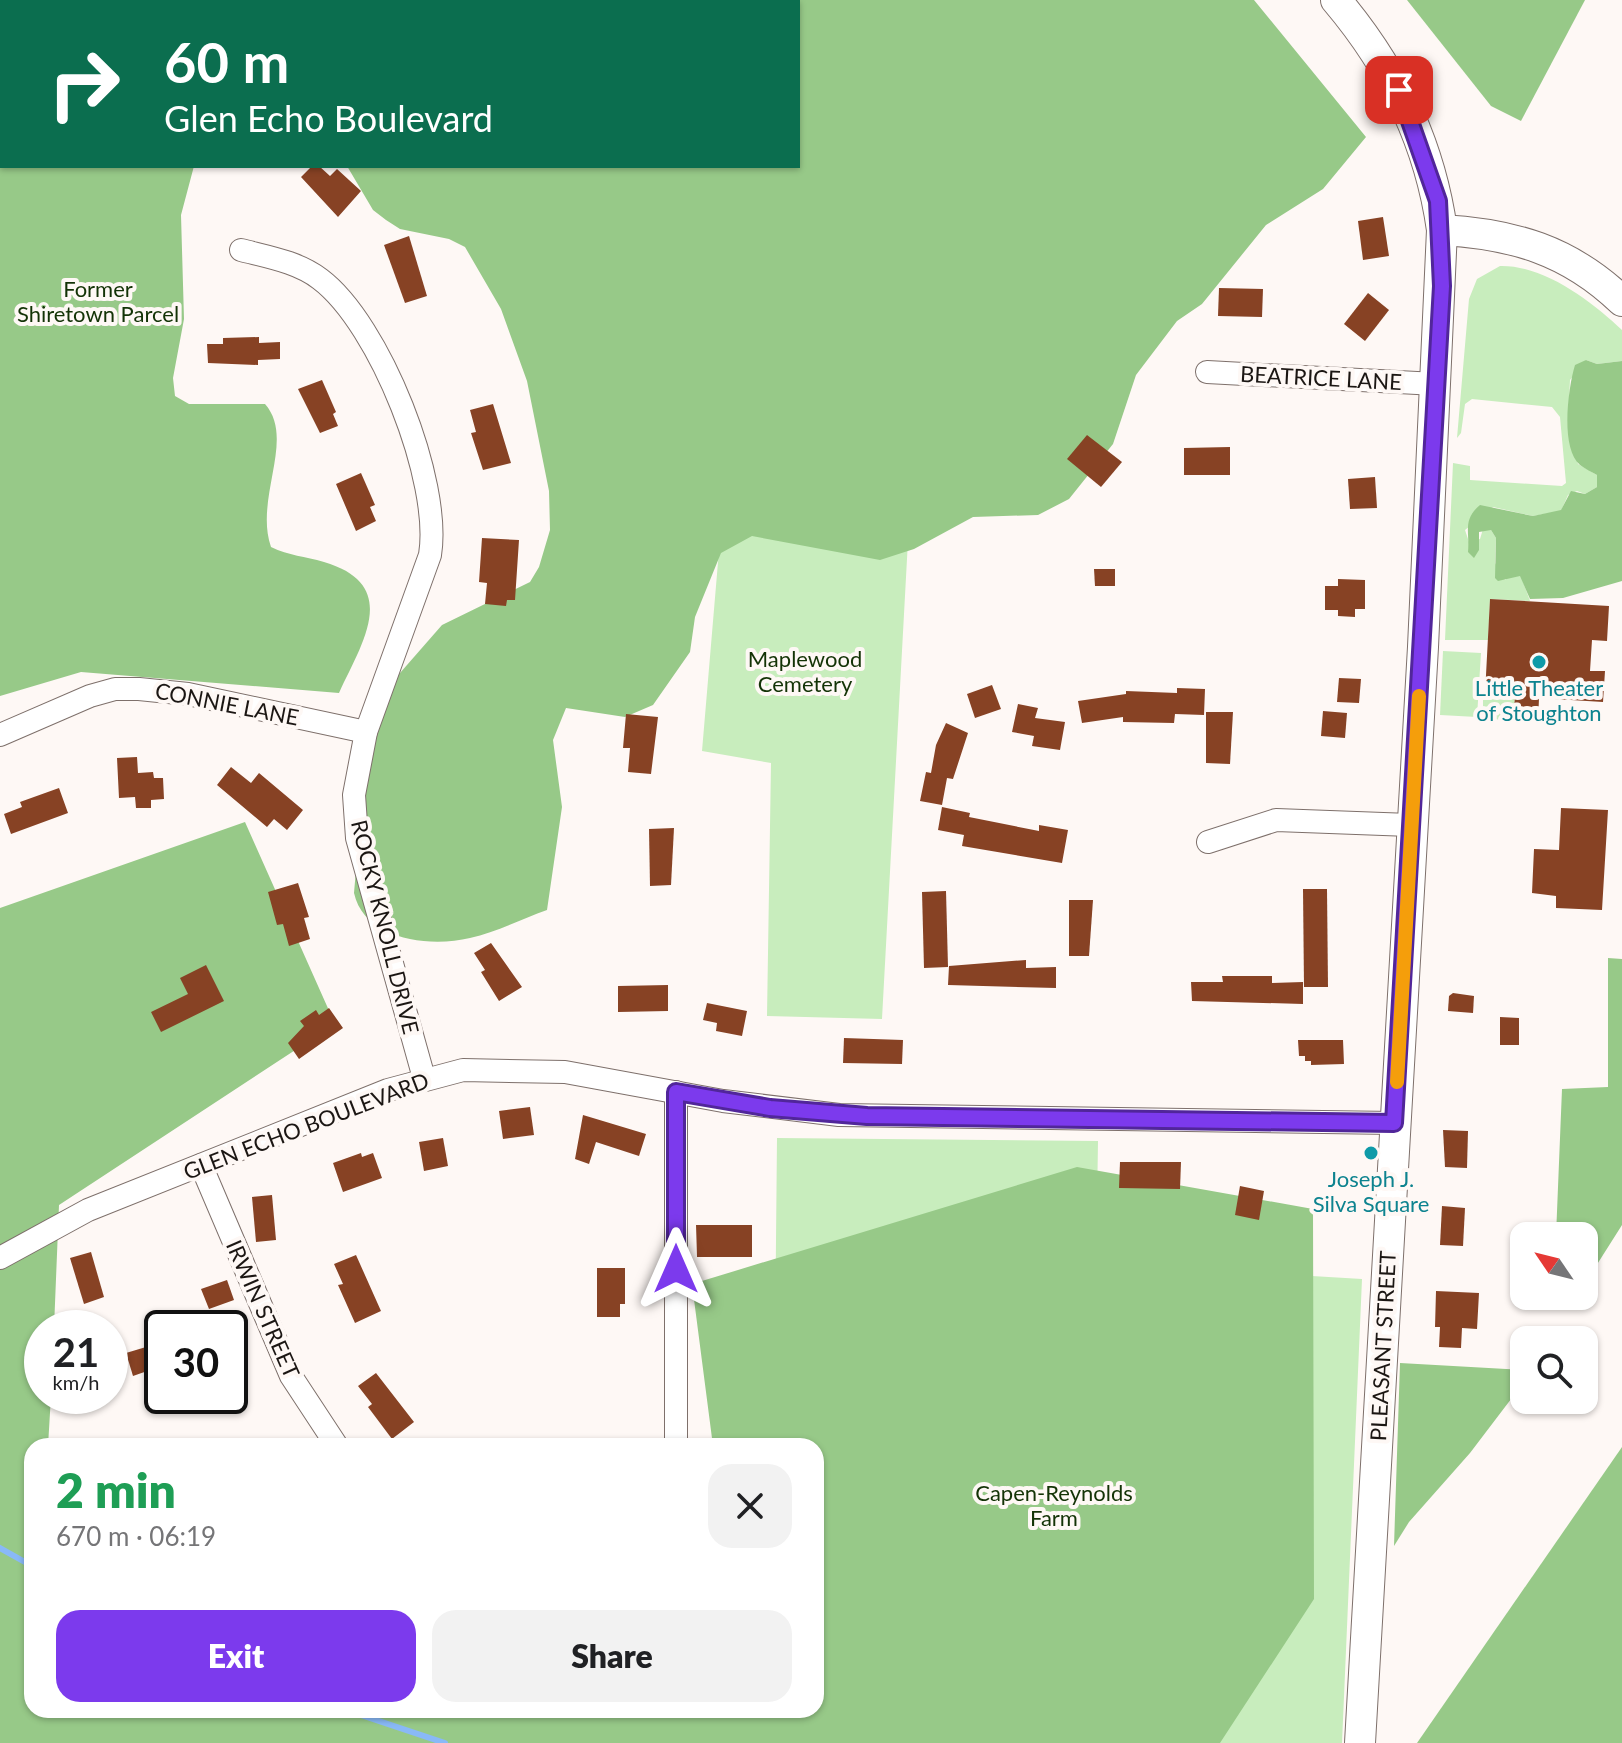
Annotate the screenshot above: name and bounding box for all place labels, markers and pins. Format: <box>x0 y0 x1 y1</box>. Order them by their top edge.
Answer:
pin <box>1365 56 1433 124</box>
marker: Little Theater of Stoughton <box>1530 653 1548 671</box>
place label: Little Theater of Stoughton <box>1475 674 1603 726</box>
marker: Joseph J. Silva Square <box>1362 1144 1380 1162</box>
place label: Joseph J. Silva Square <box>1313 1165 1429 1217</box>

